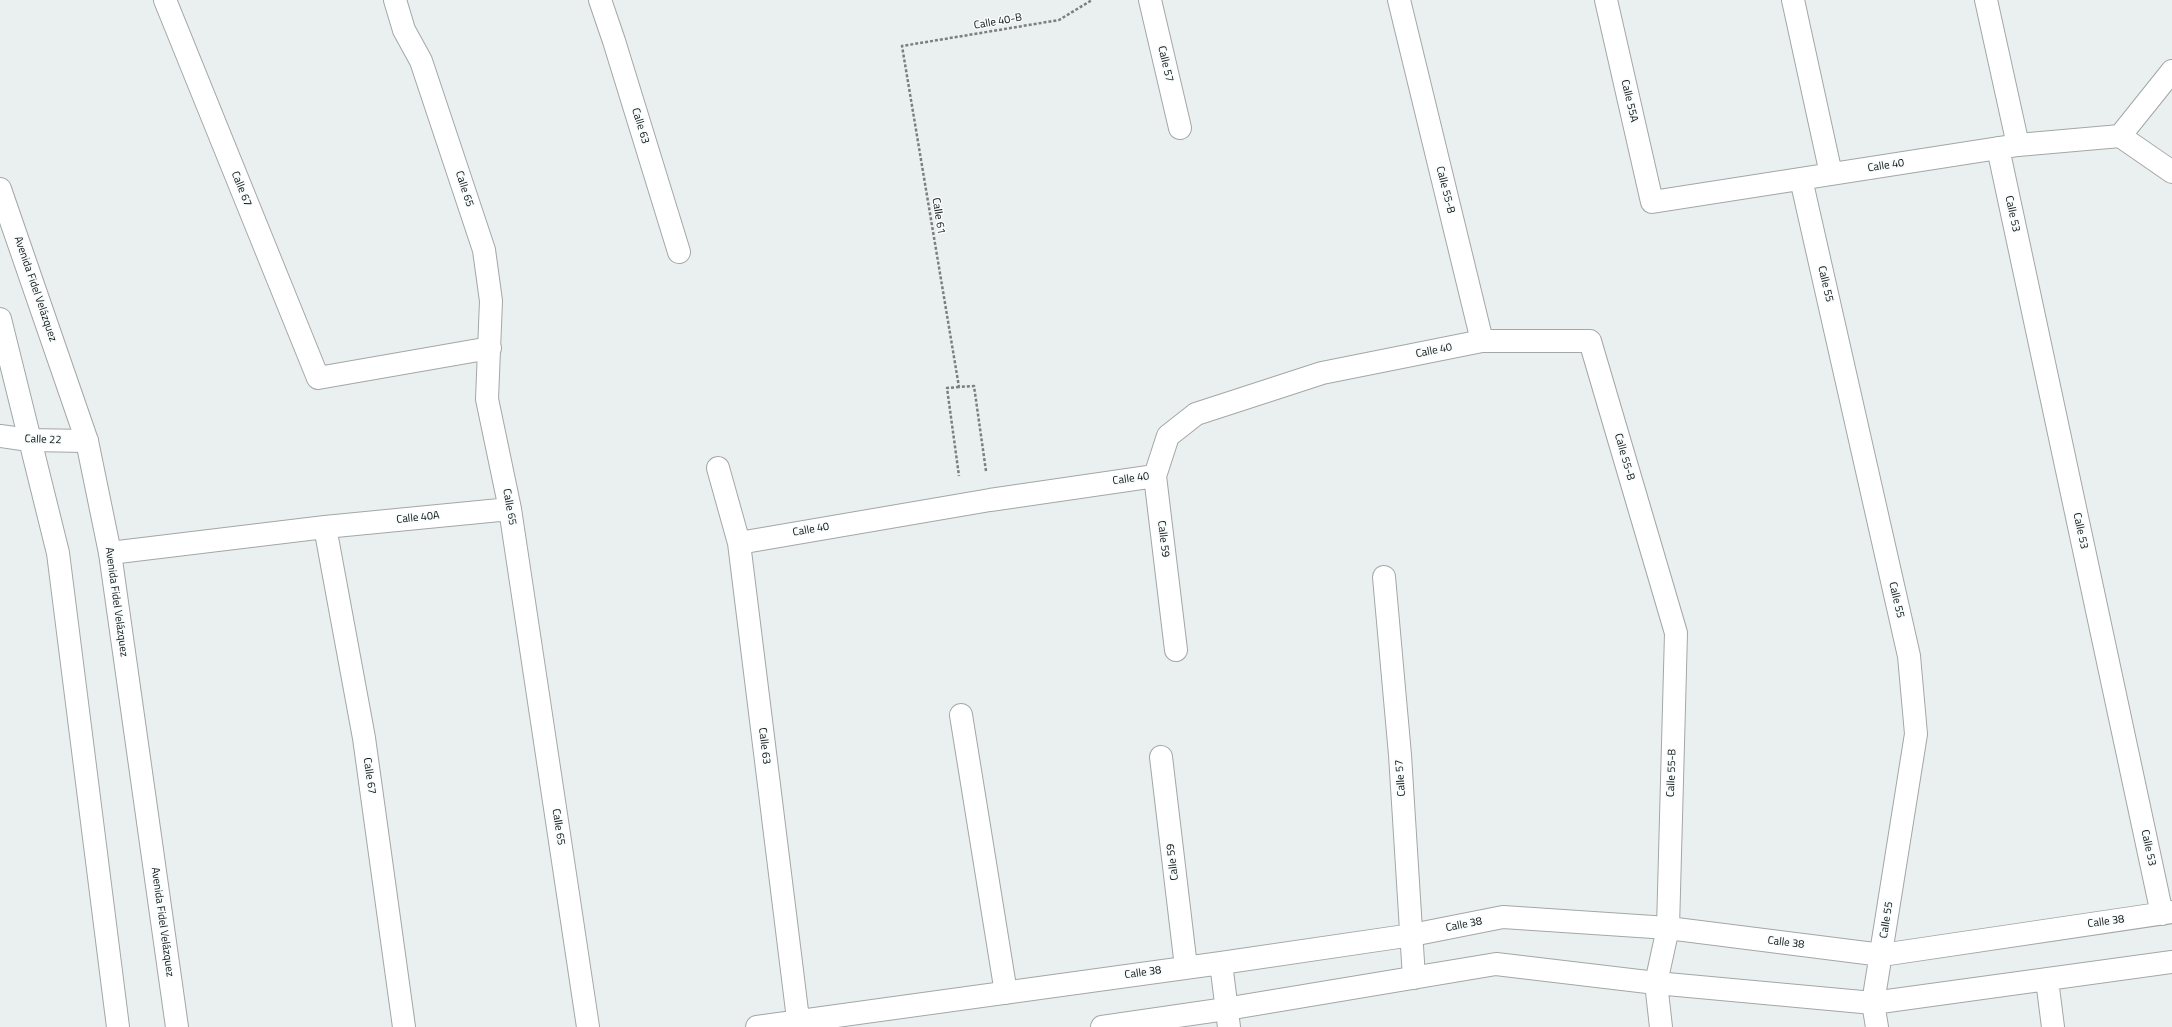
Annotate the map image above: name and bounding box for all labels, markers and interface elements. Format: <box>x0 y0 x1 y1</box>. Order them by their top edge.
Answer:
street label: Calle 40-B <box>973 11 1023 33</box>
street label: Calle 57 <box>1154 45 1176 83</box>
street label: Calle 55A <box>1618 78 1640 124</box>
street label: Calle 63 <box>628 106 652 146</box>
street label: Calle 40 <box>1867 157 1905 175</box>
street label: Calle 55-B <box>1433 165 1457 215</box>
street label: Calle 67 <box>228 169 254 209</box>
street label: Calle 65 <box>452 169 476 209</box>
street label: Calle 53 <box>2002 195 2022 233</box>
street label: Calle 61 <box>929 197 947 235</box>
street label: Avenida Fidel Velázquez <box>11 235 59 343</box>
street label: Calle 55 <box>1814 265 1836 303</box>
street label: Calle 40 <box>1415 341 1453 361</box>
street label: Calle 55-B <box>1611 432 1637 482</box>
street label: Calle 22 <box>24 433 62 447</box>
street label: Calle 40 <box>1112 470 1150 488</box>
street label: Calle 65 <box>499 488 519 526</box>
street label: Calle 40A <box>396 509 440 527</box>
street label: Calle 53 <box>2070 512 2090 550</box>
street label: Calle 40 <box>792 520 830 540</box>
street label: Calle 59 <box>1154 520 1172 558</box>
street label: Avenida Fidel Velázquez <box>102 546 130 658</box>
street label: Calle 55 <box>1885 581 1907 619</box>
street label: Calle 63 <box>755 727 773 765</box>
street label: Calle 55-B <box>1665 749 1679 797</box>
street label: Calle 67 <box>360 757 378 795</box>
street label: Calle 57 <box>1393 759 1409 797</box>
street label: Calle 65 <box>549 808 567 846</box>
street label: Calle 53 <box>2138 829 2158 867</box>
street label: Calle 59 <box>1164 843 1182 881</box>
street label: Avenida Fidel Velázquez <box>148 866 176 978</box>
street label: Calle 55 <box>1878 901 1896 939</box>
street label: Calle 38 <box>2087 913 2125 931</box>
street label: Calle 38 <box>1445 915 1483 935</box>
street label: Calle 38 <box>1767 934 1805 952</box>
street label: Calle 38 <box>1124 964 1162 982</box>

